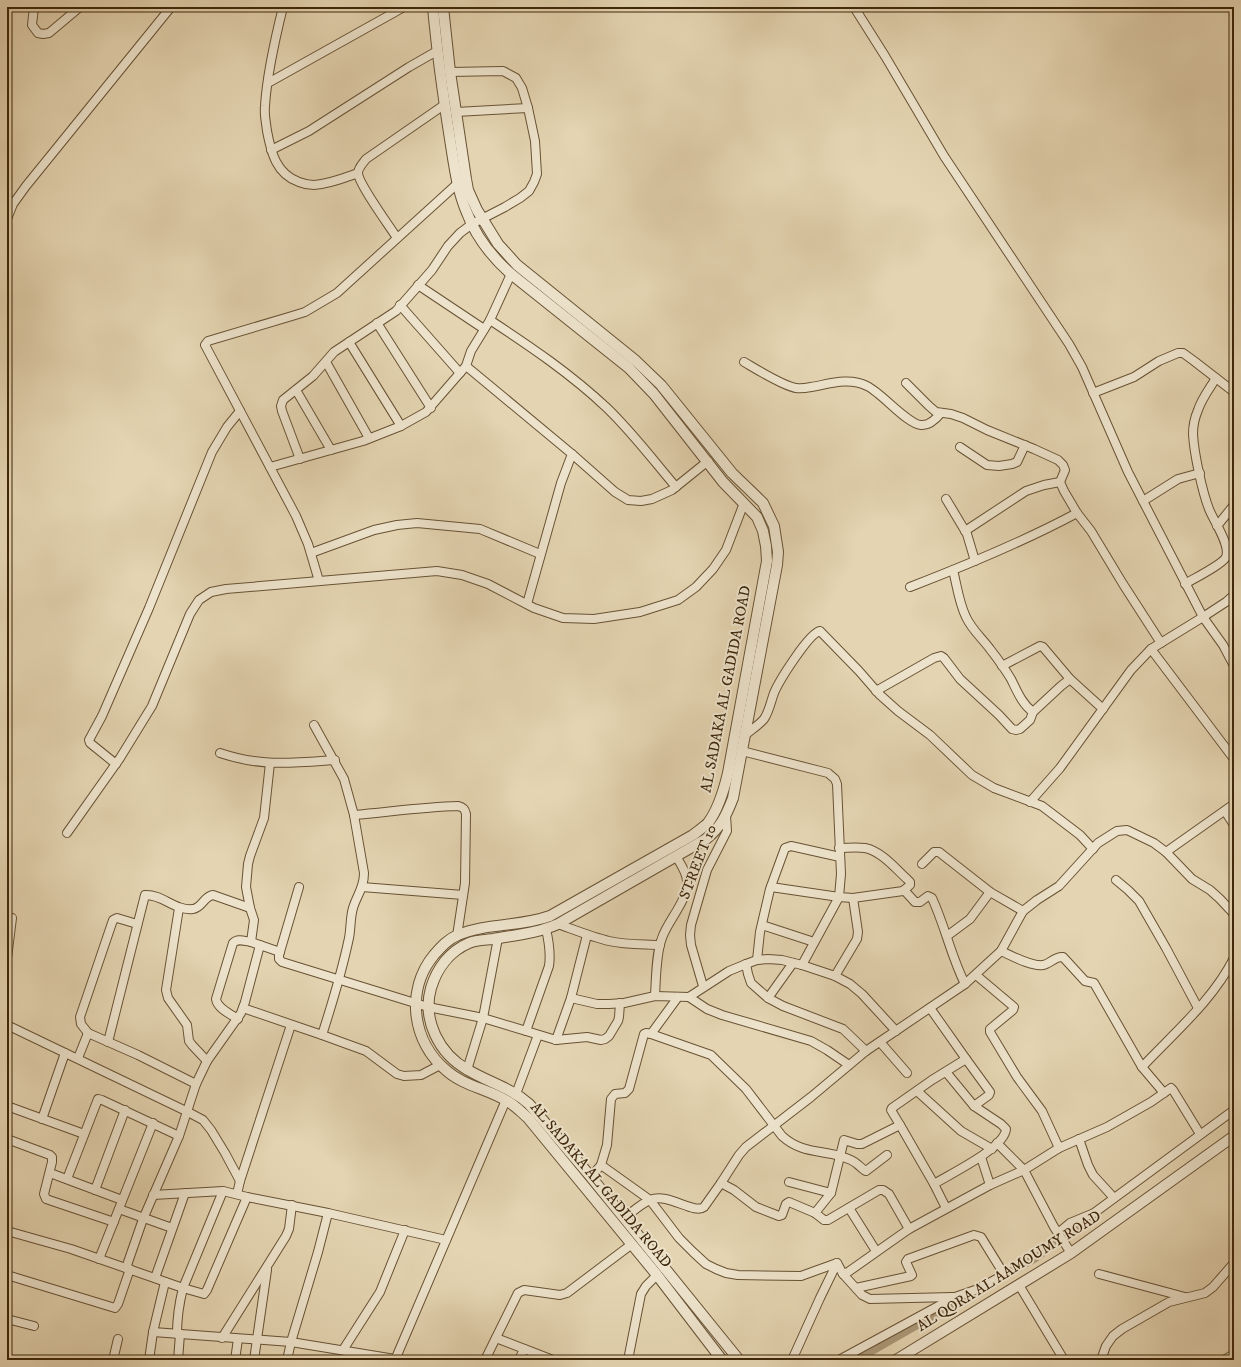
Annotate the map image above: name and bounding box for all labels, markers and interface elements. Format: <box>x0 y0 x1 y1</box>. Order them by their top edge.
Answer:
street label: AL SADAKA AL GADIDA ROAD <box>697 584 755 794</box>
street label: STREET 10 <box>675 822 721 902</box>
street label: AL SADAKA AL GADIDA ROAD <box>526 1098 676 1272</box>
street label: AL QORA AL AAMOUMY ROAD <box>913 1206 1105 1336</box>

